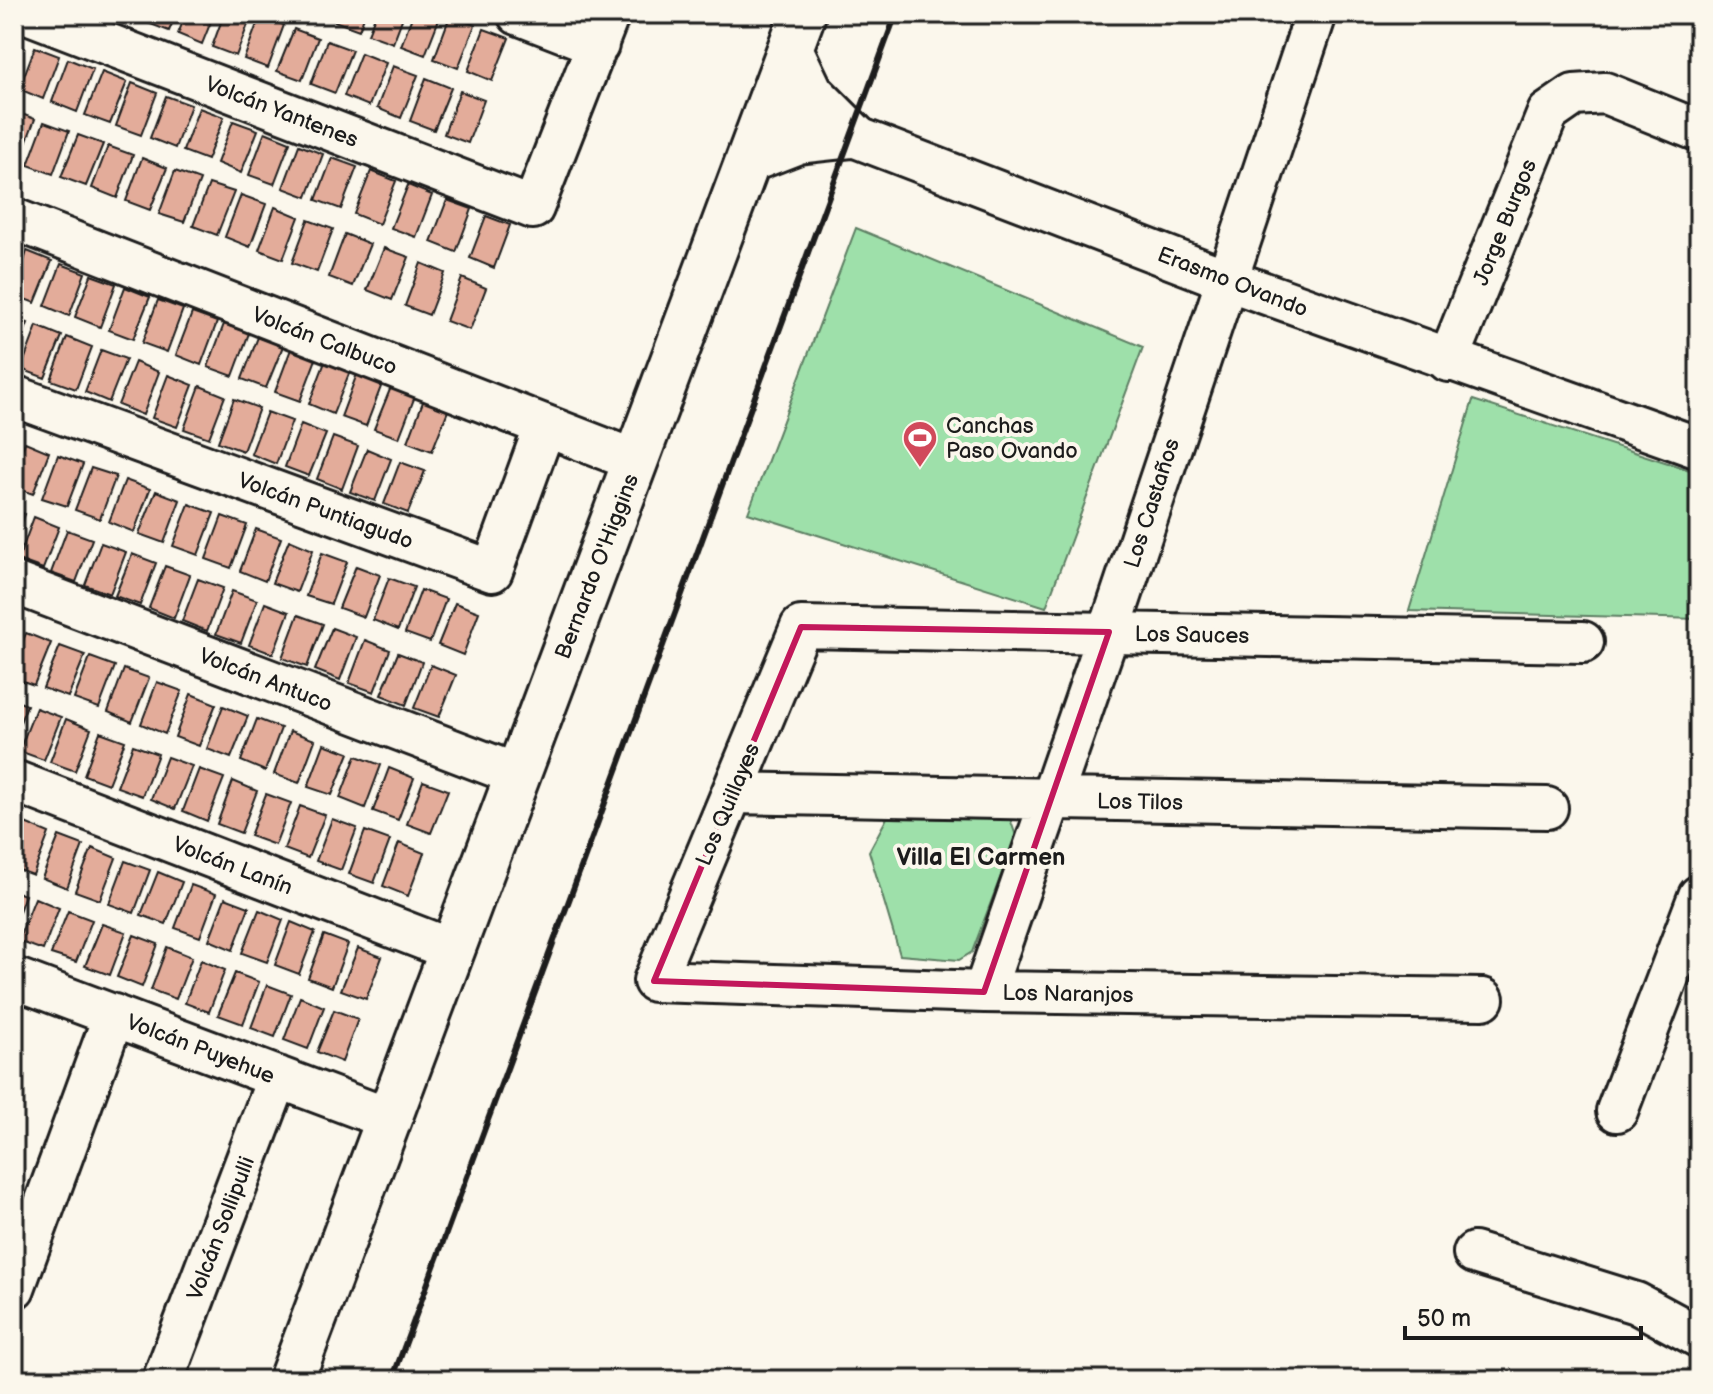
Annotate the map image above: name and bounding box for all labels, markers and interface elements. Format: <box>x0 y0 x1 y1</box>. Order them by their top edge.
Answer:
street label: Volcán Yantenes <box>201 71 362 154</box>
street label: Jorge Burgos <box>1468 155 1543 290</box>
street label: Erasmo Ovando <box>1153 241 1312 323</box>
street label: Volcán Calbuco <box>248 301 401 381</box>
place label: Canchas Paso Ovando <box>946 413 1078 465</box>
sports icon: Canchas Paso Ovando <box>901 419 939 469</box>
street label: Los Castaños <box>1119 435 1186 572</box>
street label: Volcán Puntiagudo <box>234 467 417 556</box>
street label: Bernardo O'Higgins <box>550 470 645 663</box>
street label: Los Sauces <box>1134 621 1250 650</box>
street label: Volcán Antuco <box>195 643 336 718</box>
street label: Los Quillayes <box>690 739 766 870</box>
street label: Los Tilos <box>1097 788 1183 817</box>
street label: Volcán Lanín <box>169 831 296 902</box>
district label: Villa El Carmen <box>897 843 1065 872</box>
street label: Los Naranjos <box>1002 980 1134 1009</box>
street label: Volcán Puyehue <box>122 1009 278 1090</box>
street label: Volcán Sollipulli <box>182 1153 261 1304</box>
scale bar <box>1405 1290 1641 1340</box>
text: 50 m <box>1417 1304 1471 1333</box>

